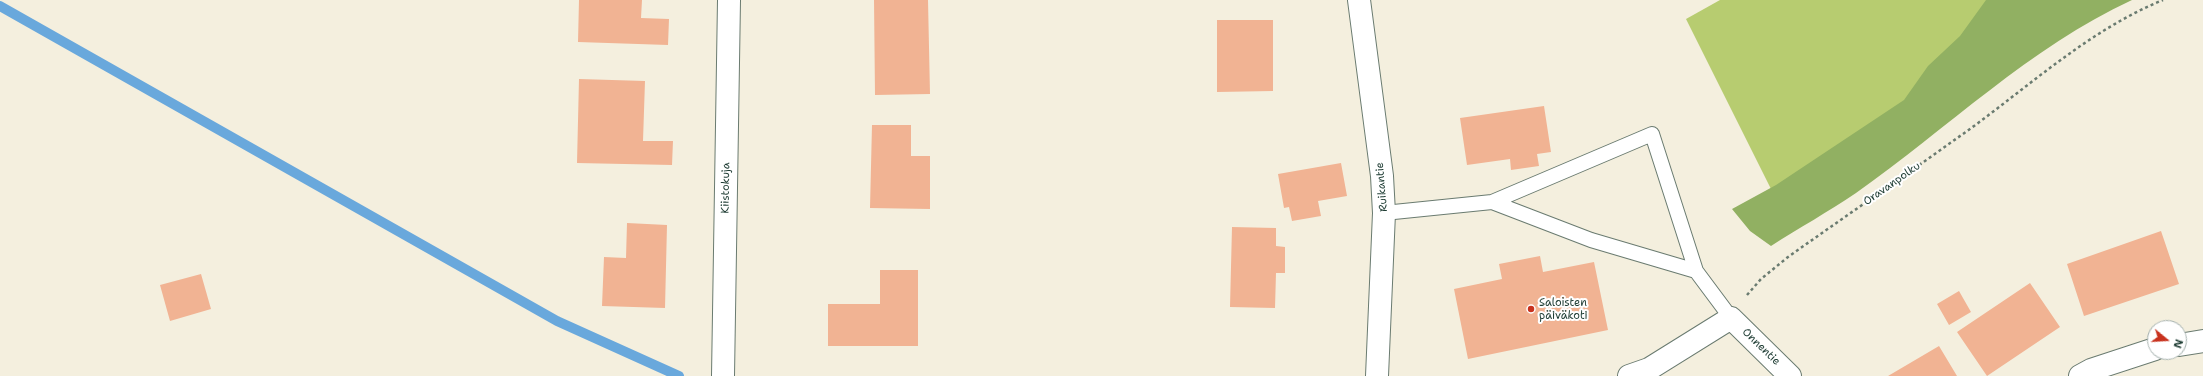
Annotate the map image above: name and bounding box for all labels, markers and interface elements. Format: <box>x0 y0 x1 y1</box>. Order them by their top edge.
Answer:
street label: Oravanpolku <box>1861 160 1923 208</box>
street label: Kiistokuja <box>719 162 733 214</box>
street label: Ruikantie <box>1373 162 1391 212</box>
place label: Saloisten päiväkoti <box>1539 296 1588 322</box>
marker: Saloisten päiväkoti <box>1526 304 1536 314</box>
north arrow <box>2147 320 2187 360</box>
street label: Onnentie <box>1739 326 1783 368</box>
text: N <box>2169 337 2186 350</box>

